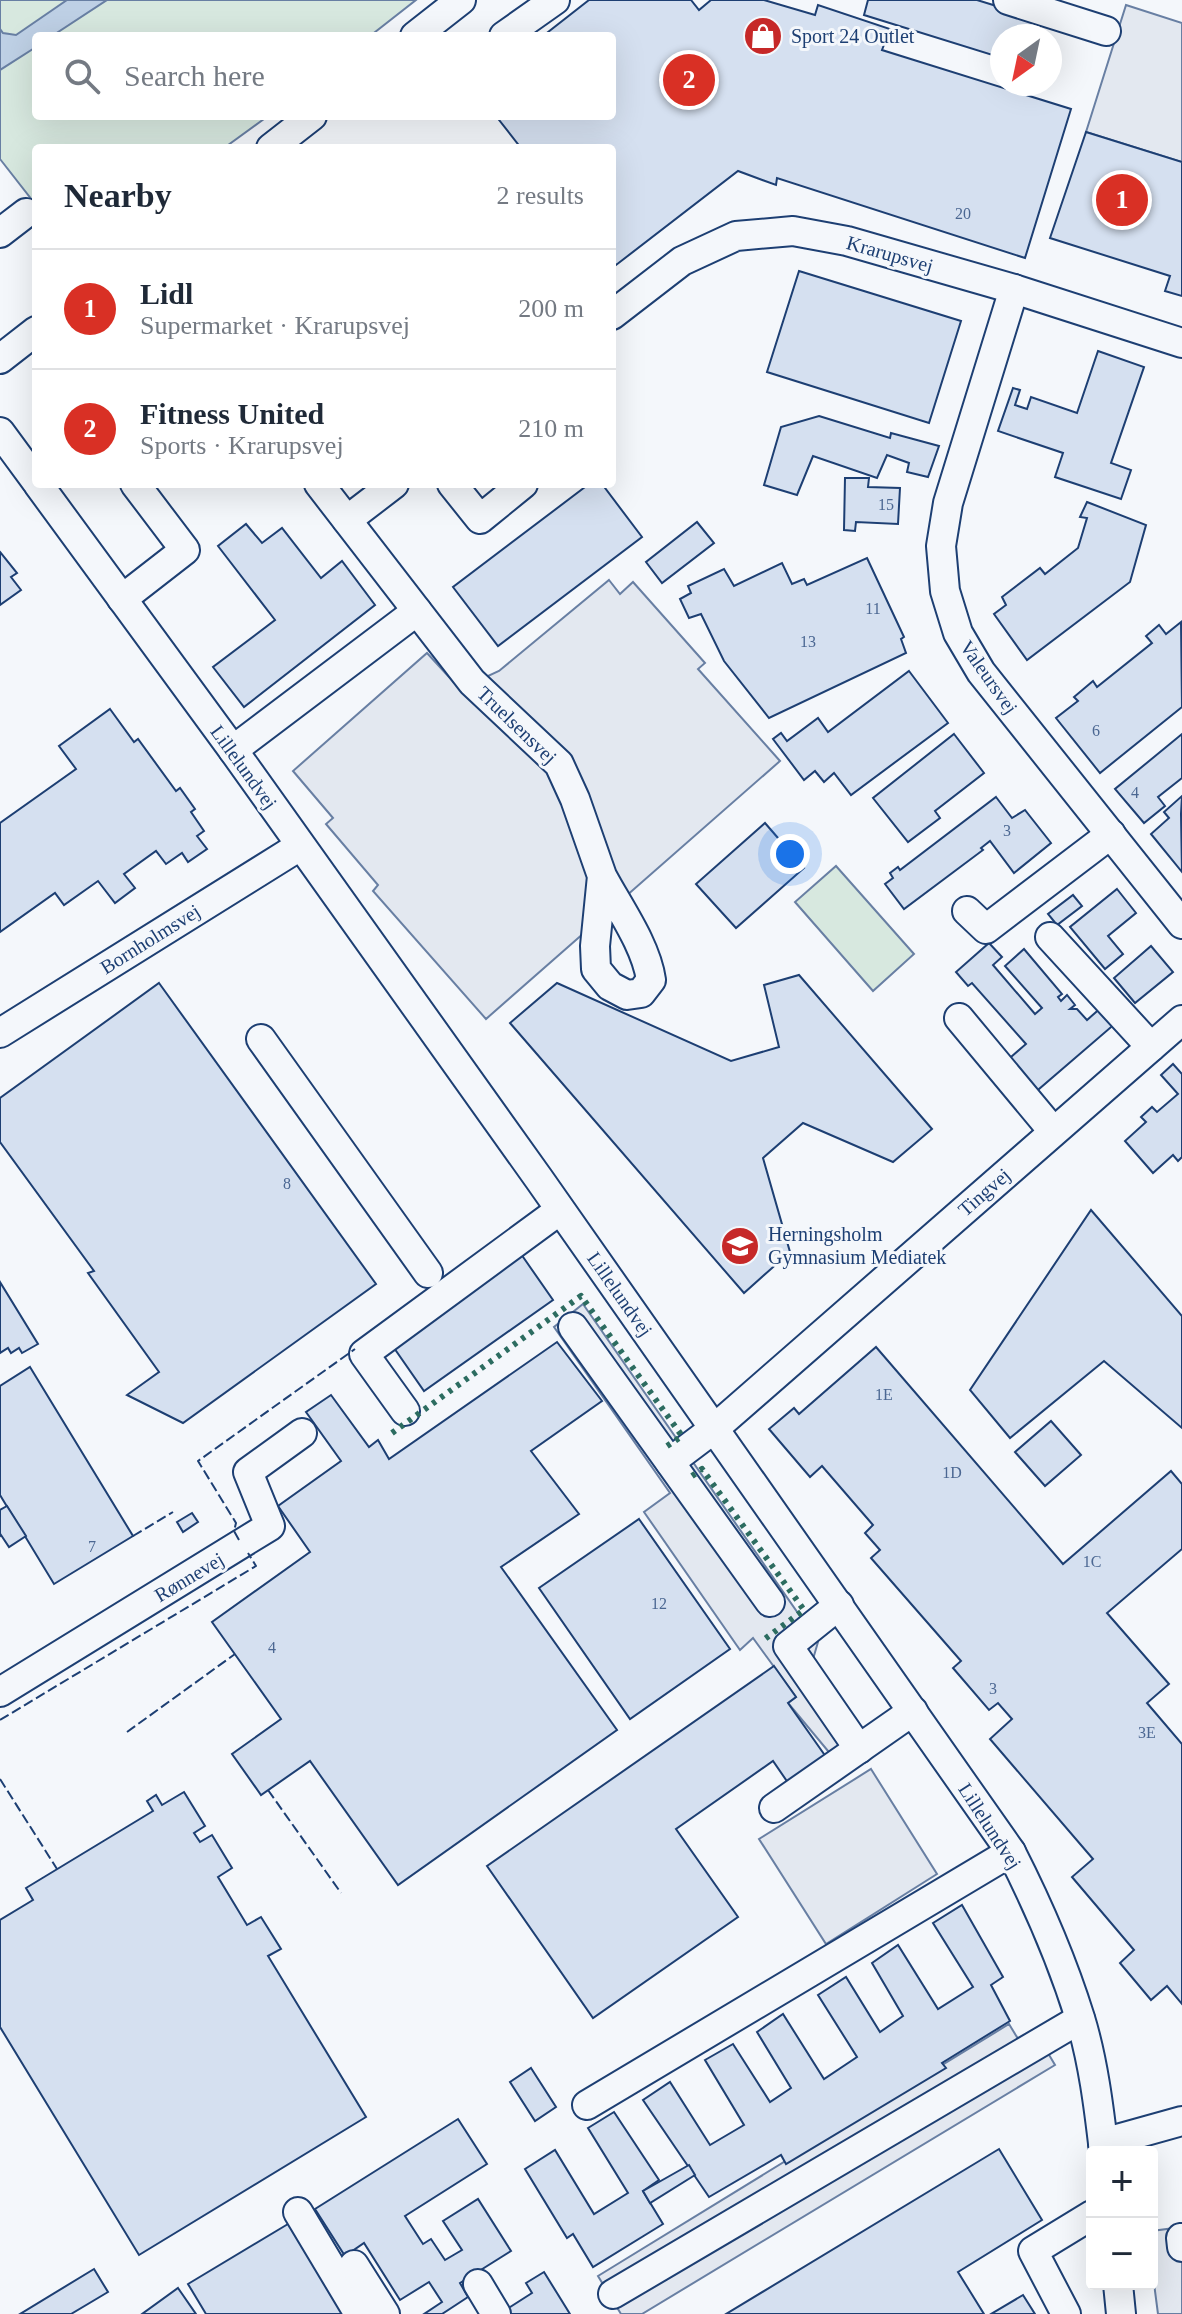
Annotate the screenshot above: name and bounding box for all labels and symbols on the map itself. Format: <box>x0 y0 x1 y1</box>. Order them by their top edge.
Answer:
shop icon: Sport 24 Outlet <box>742 15 784 57</box>
north arrow <box>990 24 1062 96</box>
place label: Sport 24 Outlet <box>791 25 915 48</box>
pin: 2 <box>663 50 715 110</box>
pin: 1 <box>1096 170 1148 230</box>
house number: 20 <box>955 205 971 222</box>
street label: Krarupsvej <box>844 231 936 278</box>
house number: 15 <box>878 496 894 513</box>
house number: 11 <box>865 600 881 617</box>
house number: 13 <box>800 633 816 650</box>
street label: Valeursvej <box>955 636 1022 718</box>
street label: Truelsensvej <box>472 682 561 769</box>
street label: Lillelundvej <box>206 721 282 814</box>
house number: 6 <box>1092 722 1100 739</box>
house number: 4 <box>1131 784 1139 801</box>
house number: 3 <box>1003 822 1011 839</box>
your location <box>770 834 810 874</box>
street label: Bornholmsvej <box>96 900 204 979</box>
street label: Tingvej <box>954 1164 1015 1221</box>
house number: 8 <box>283 1175 291 1192</box>
place label: Herningsholm Gymnasium Mediatek <box>768 1223 946 1269</box>
school or university icon: Herningsholm Gymnasium Mediatek <box>719 1225 761 1267</box>
street label: Lillelundvej <box>582 1248 657 1341</box>
house number: 1E <box>875 1386 893 1403</box>
house number: 1D <box>942 1464 962 1481</box>
house number: 7 <box>88 1538 96 1555</box>
street label: Rønnevej <box>150 1548 228 1607</box>
house number: 1C <box>1083 1553 1101 1570</box>
house number: 12 <box>651 1595 667 1612</box>
house number: 4 <box>268 1639 276 1656</box>
house number: 3 <box>989 1680 997 1697</box>
house number: 3E <box>1138 1724 1156 1741</box>
street label: Lillelundvej <box>953 1779 1026 1874</box>

